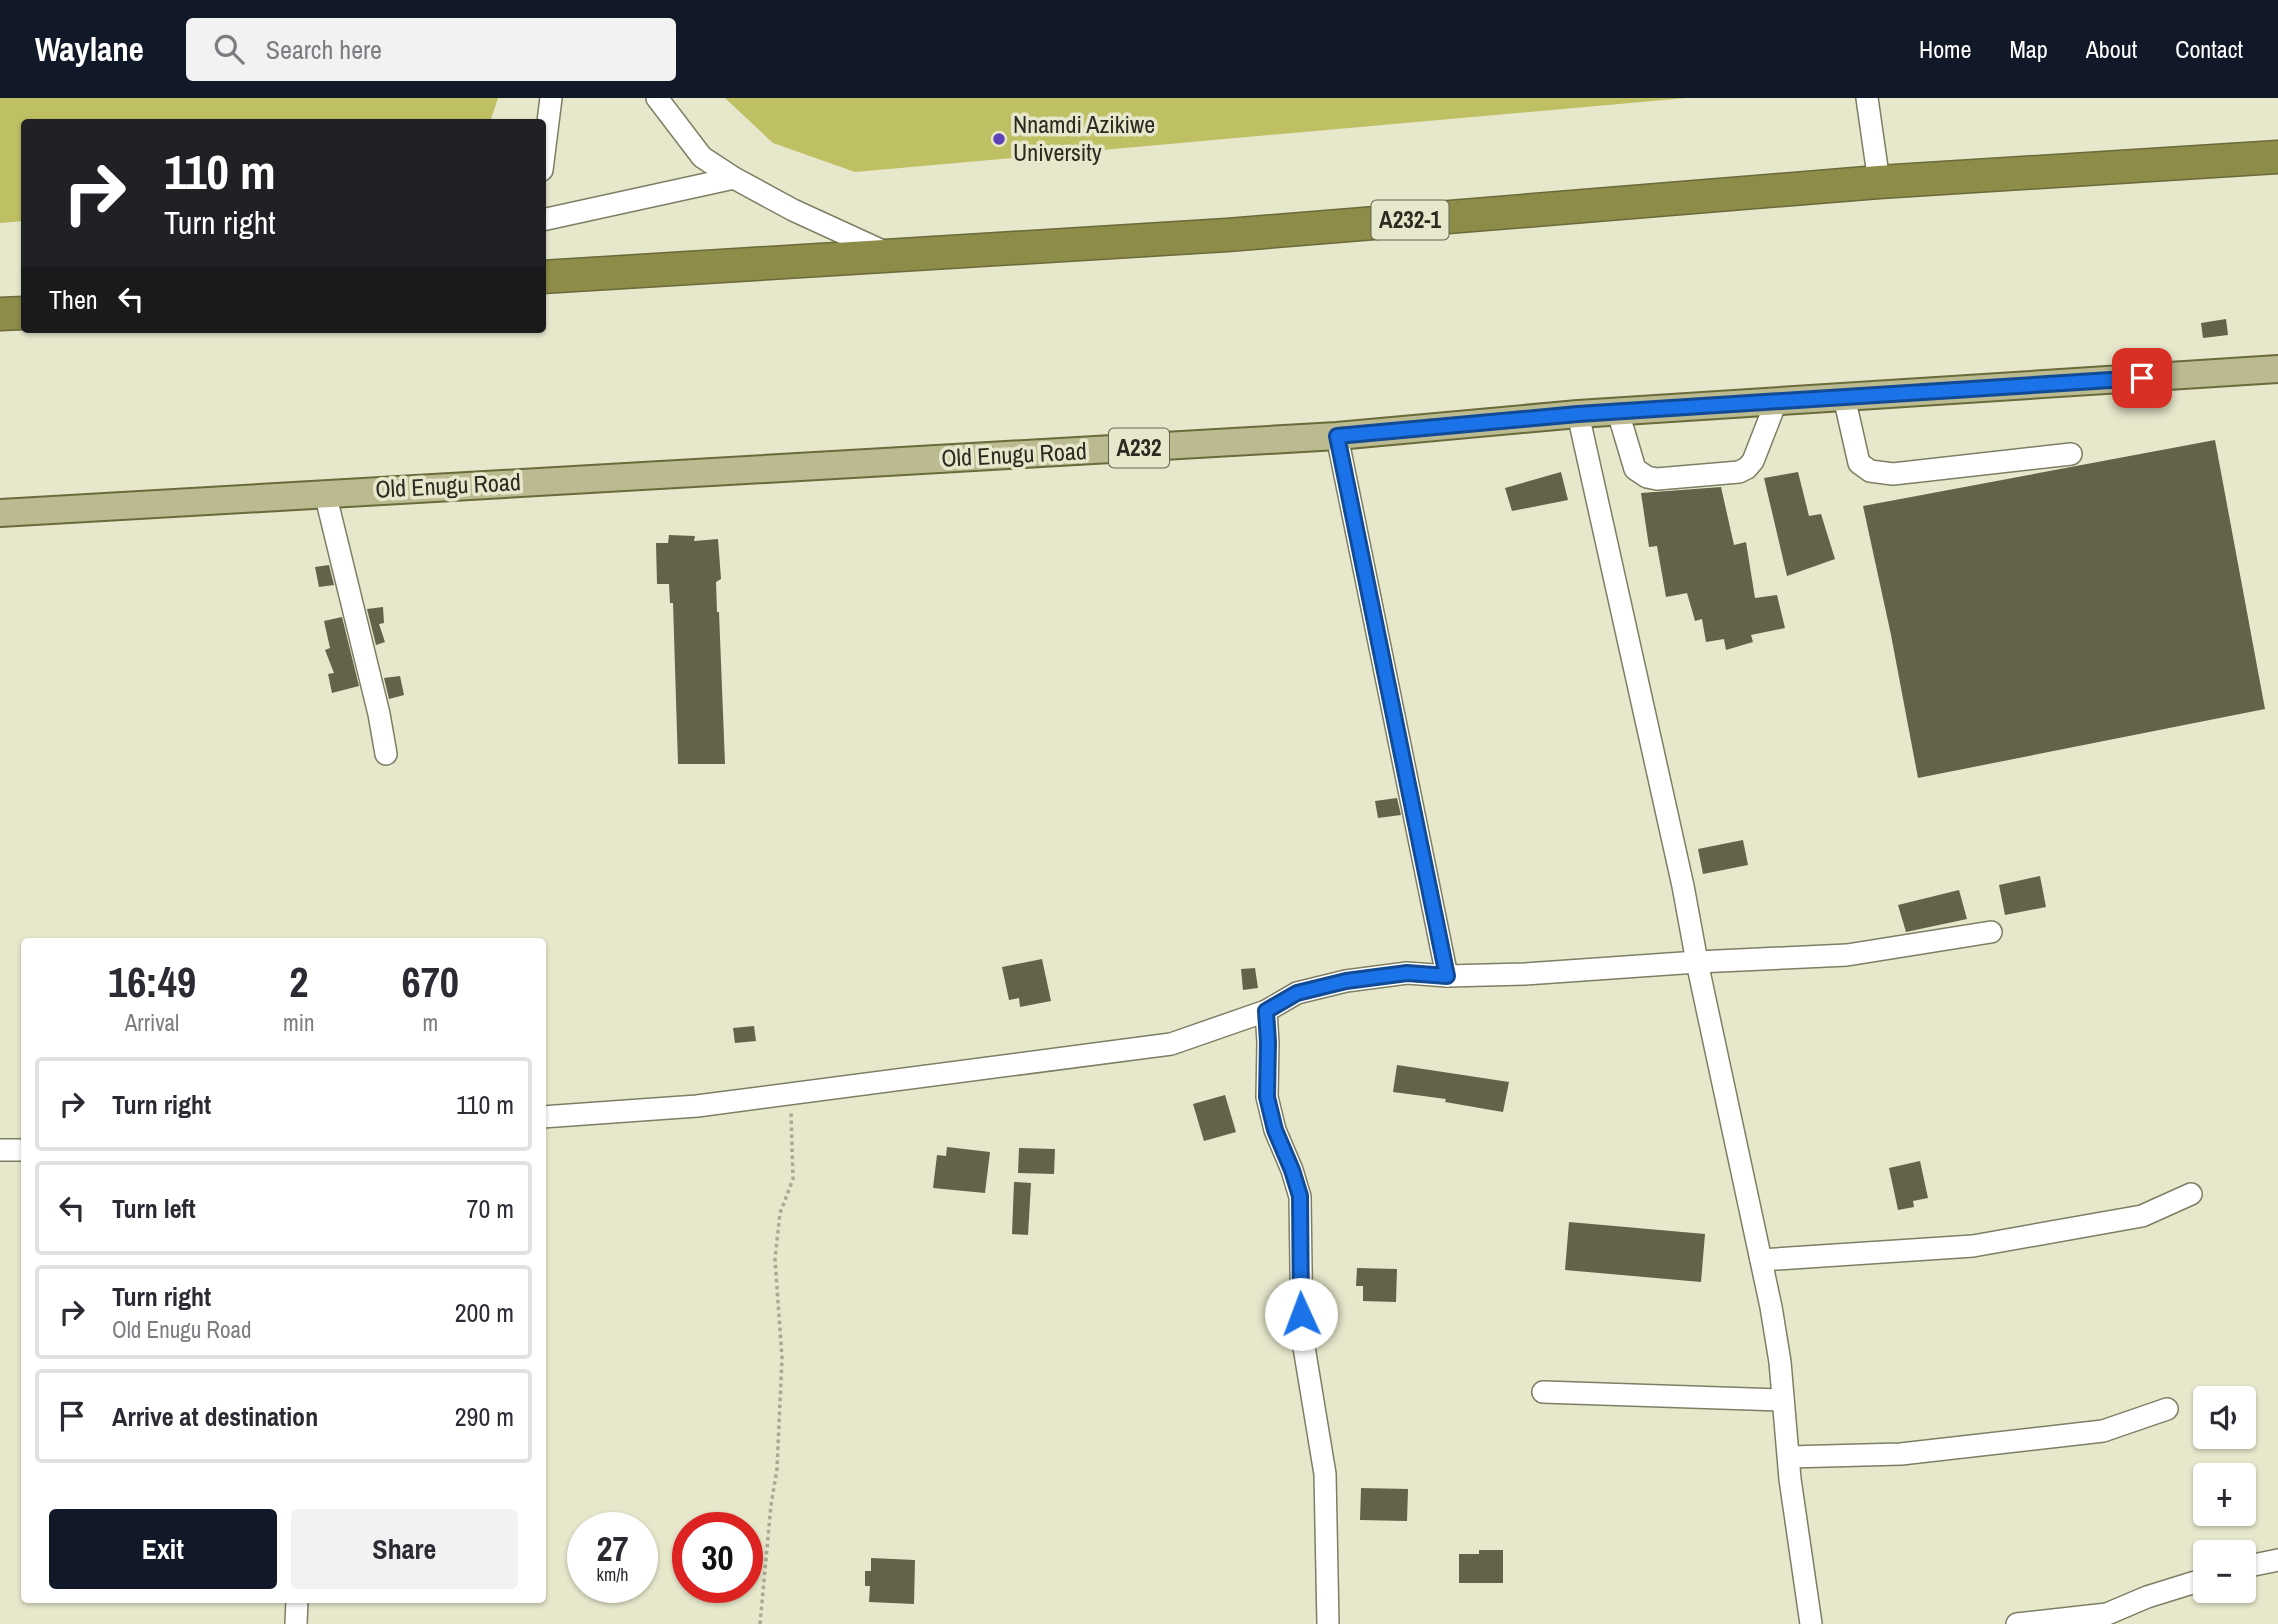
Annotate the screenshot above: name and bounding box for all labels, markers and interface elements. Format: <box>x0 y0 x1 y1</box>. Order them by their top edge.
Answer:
search box <box>186 18 676 81</box>
text: Waylane <box>35 27 144 71</box>
icon: search <box>210 30 248 68</box>
text: Search here <box>266 32 382 67</box>
text: Home <box>1919 33 1971 65</box>
text: Map <box>2009 33 2048 65</box>
text: About <box>2086 33 2137 65</box>
text: Contact <box>2175 33 2243 65</box>
place label: Nnamdi Azikiwe University <box>1013 108 1155 168</box>
marker: Nnamdi Azikiwe University <box>991 131 1007 147</box>
text: 110 m <box>164 138 276 204</box>
icon: right <box>49 147 140 238</box>
road number: A232-1 <box>1372 200 1448 239</box>
text: Turn right <box>164 201 276 244</box>
icon: left <box>112 280 150 318</box>
text: Then <box>49 282 98 317</box>
pin <box>2112 348 2172 408</box>
icon: arrive <box>2123 359 2161 397</box>
road number: A232 <box>1109 428 1169 468</box>
street label: Old Enugu Road <box>940 434 1087 474</box>
street label: Old Enugu Road <box>374 465 521 505</box>
text: 16:49 <box>108 954 196 1010</box>
text: 2 <box>289 954 308 1010</box>
text: 670 <box>402 954 459 1010</box>
text: Arrival <box>125 1007 179 1038</box>
text: min <box>283 1007 315 1038</box>
text: m <box>422 1007 438 1038</box>
icon: right <box>53 1085 91 1123</box>
text: Turn right <box>112 1087 211 1122</box>
text: 110 m <box>456 1087 514 1122</box>
icon: left <box>53 1189 91 1227</box>
text: Turn left <box>112 1191 196 1226</box>
text: 70 m <box>467 1191 514 1226</box>
position arrow <box>1264 1277 1338 1351</box>
text: Turn right <box>112 1279 211 1314</box>
icon: right <box>53 1293 91 1331</box>
text: 200 m <box>455 1295 514 1330</box>
text: Old Enugu Road <box>112 1314 251 1345</box>
map controls <box>2193 1386 2256 1603</box>
button: sound <box>2193 1386 2256 1449</box>
icon: arrive <box>53 1397 91 1435</box>
text: Arrive at destination <box>112 1399 318 1434</box>
text: 290 m <box>455 1399 514 1434</box>
button: + <box>2193 1463 2256 1526</box>
button: Exit <box>49 1509 277 1589</box>
button: Share <box>291 1509 518 1589</box>
speed limit sign: 30 <box>672 1512 763 1603</box>
text: 27 <box>597 1525 628 1572</box>
button: − <box>2193 1540 2256 1603</box>
text: km/h <box>597 1562 629 1587</box>

